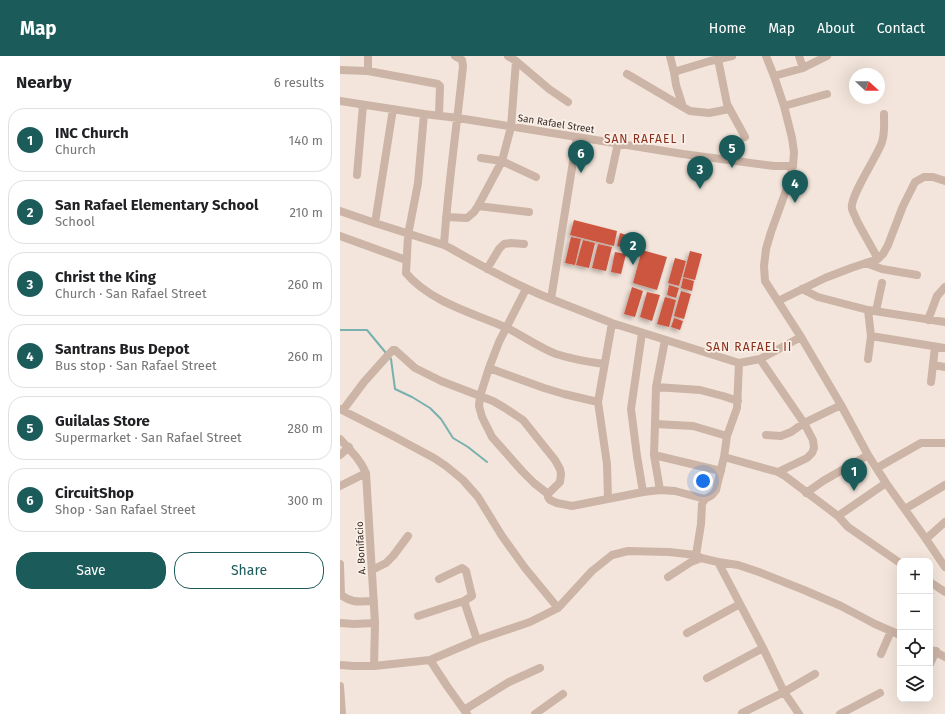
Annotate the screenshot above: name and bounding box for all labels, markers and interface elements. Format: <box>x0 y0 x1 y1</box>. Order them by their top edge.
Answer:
text: Map <box>20 17 57 40</box>
text: Home <box>709 20 746 37</box>
text: Map <box>768 20 795 37</box>
text: About <box>817 20 855 37</box>
text: Contact <box>877 20 925 37</box>
north arrow <box>849 68 885 104</box>
text: Nearby <box>16 72 71 93</box>
text: 6 results <box>274 75 324 90</box>
street label: San Rafael Street <box>517 112 596 136</box>
text: INC Church <box>55 124 129 142</box>
district label: SAN RAFAEL I <box>604 132 686 146</box>
text: 1 <box>27 133 33 148</box>
text: 140 m <box>289 133 323 148</box>
pin: 5 <box>719 135 745 168</box>
pin: 6 <box>568 140 594 173</box>
text: Church <box>55 142 96 157</box>
pin: 3 <box>687 156 713 189</box>
pin: 4 <box>782 170 808 203</box>
text: San Rafael Elementary School <box>55 196 258 214</box>
text: 2 <box>27 205 33 220</box>
text: 210 m <box>289 205 323 220</box>
text: School <box>55 214 95 229</box>
pin: 2 <box>620 232 646 265</box>
text: Christ the King <box>55 268 156 286</box>
text: 3 <box>27 277 33 292</box>
text: 260 m <box>288 277 323 292</box>
text: Church · San Rafael Street <box>55 286 207 301</box>
text: Santrans Bus Depot <box>55 340 190 358</box>
district label: SAN RAFAEL II <box>706 340 792 354</box>
text: 4 <box>26 349 34 364</box>
text: 260 m <box>288 349 323 364</box>
text: Bus stop · San Rafael Street <box>55 358 217 373</box>
text: Guilalas Store <box>55 412 150 430</box>
text: 5 <box>27 421 33 436</box>
text: 280 m <box>288 421 323 436</box>
text: Supermarket · San Rafael Street <box>55 430 242 445</box>
pin: 1 <box>841 458 867 491</box>
your location <box>693 471 713 491</box>
text: CircuitShop <box>55 484 134 502</box>
text: 6 <box>26 493 34 508</box>
text: 300 m <box>287 493 323 508</box>
text: Shop · San Rafael Street <box>55 502 196 517</box>
street label: A. Bonifacio <box>354 521 368 575</box>
button: Save <box>16 552 166 589</box>
button: Share <box>174 552 324 589</box>
map controls <box>897 558 933 702</box>
button: + <box>897 558 933 594</box>
button: − <box>897 594 933 630</box>
button: locate <box>897 630 933 666</box>
button: layers <box>897 666 933 702</box>

